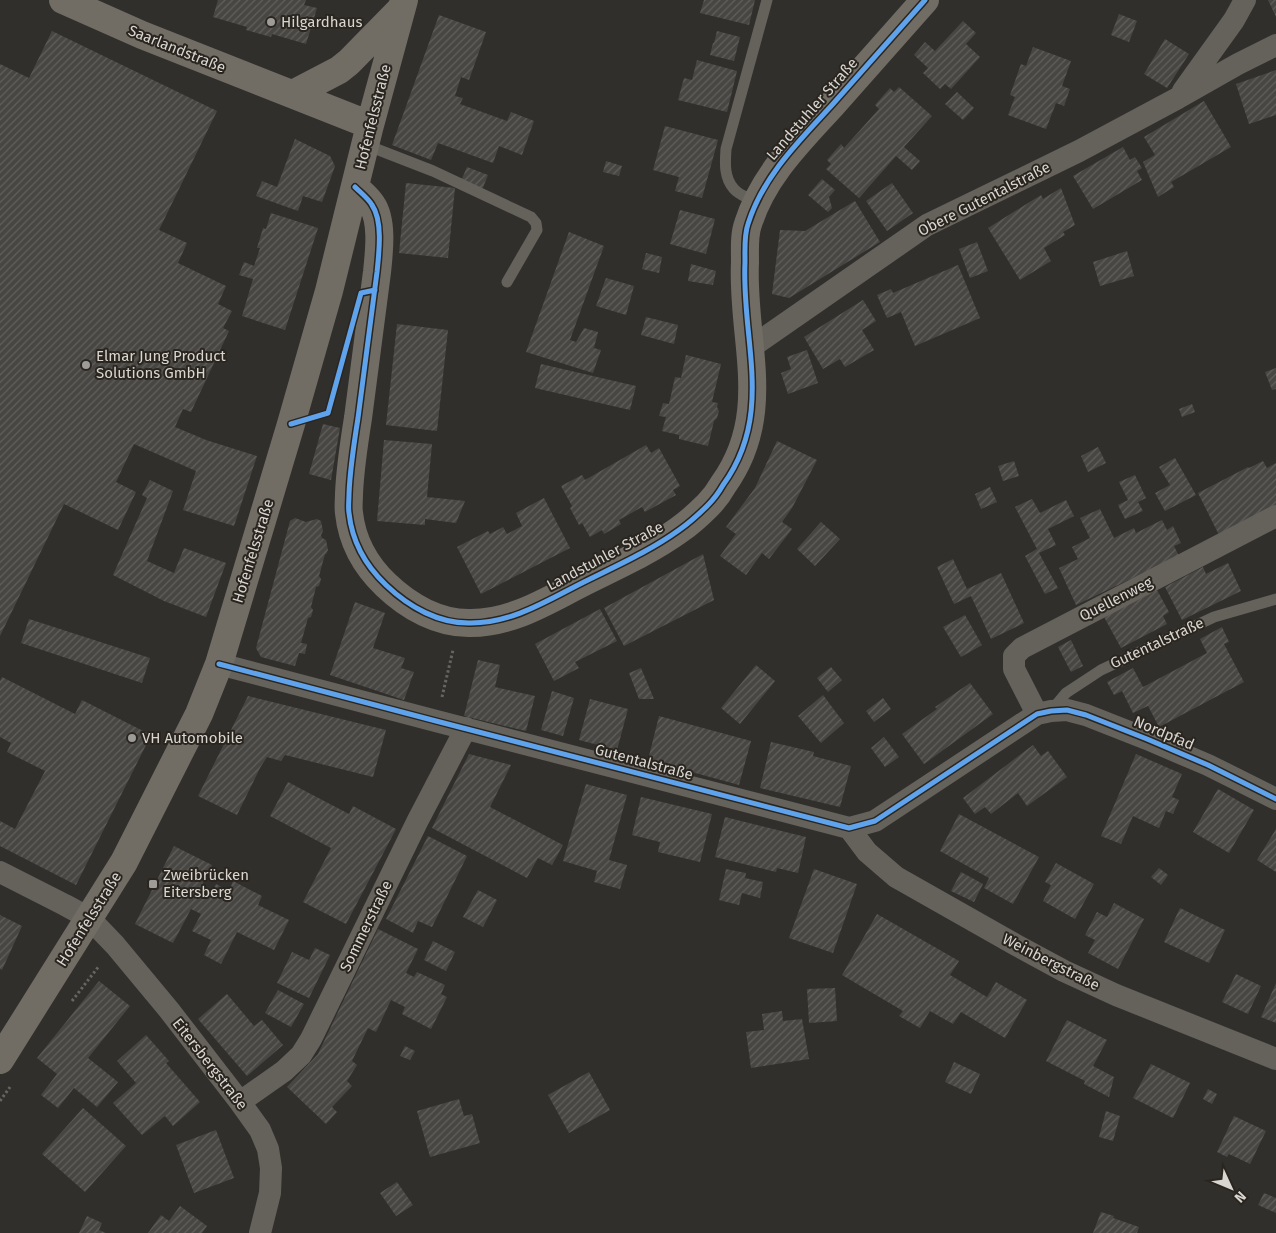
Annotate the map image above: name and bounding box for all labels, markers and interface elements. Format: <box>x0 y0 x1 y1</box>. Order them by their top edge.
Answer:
place label: Hilgardhaus <box>281 13 363 31</box>
marker: Hilgardhaus <box>265 16 277 28</box>
street label: Saarlandstraße <box>126 21 228 77</box>
street label: Landstuhler Straße <box>763 54 861 164</box>
street label: Hofenfelsstraße <box>351 62 395 172</box>
street label: Obere Gutentalstraße <box>915 158 1053 240</box>
place label: Elmar Jung Product Solutions GmbH <box>96 347 226 382</box>
marker: Elmar Jung Product Solutions GmbH <box>80 359 92 371</box>
street label: Hofenfelsstraße <box>229 497 277 605</box>
street label: Landstuhler Straße <box>544 518 666 594</box>
street label: Quellenweg <box>1076 573 1156 625</box>
street label: Gutentalstraße <box>1107 614 1207 672</box>
street label: Nordpfad <box>1131 712 1197 754</box>
place label: VH Automobile <box>142 729 243 747</box>
marker: VH Automobile <box>126 732 138 744</box>
street label: Gutentalstraße <box>593 740 695 784</box>
place label: Zweibrücken Eitersberg <box>163 866 249 901</box>
street label: Hofenfelsstraße <box>53 868 125 970</box>
street label: Sommerstraße <box>336 877 396 975</box>
marker: Zweibrücken Eitersberg <box>147 878 159 890</box>
street label: Weinbergstraße <box>999 930 1103 994</box>
street label: Eitersbergstraße <box>169 1015 251 1113</box>
north arrow <box>1206 1163 1256 1213</box>
text: N <box>1231 1187 1249 1206</box>

